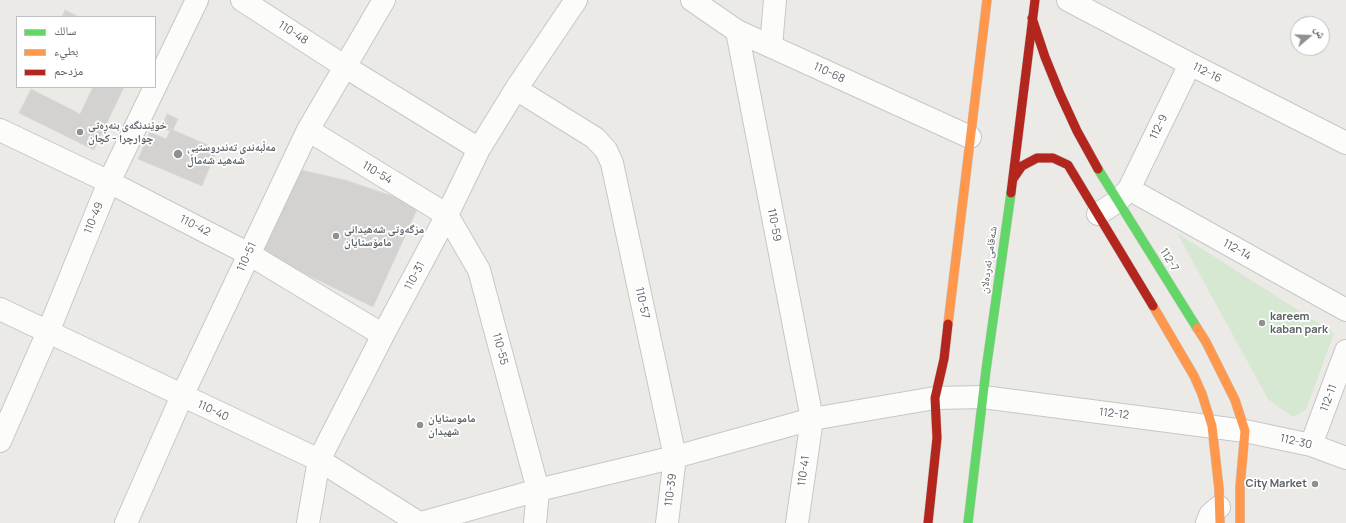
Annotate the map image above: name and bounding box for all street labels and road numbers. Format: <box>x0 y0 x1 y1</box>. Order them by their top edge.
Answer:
street label: 110-48 <box>276 19 310 47</box>
street label: 110-68 <box>811 60 847 86</box>
street label: 112-16 <box>1190 60 1224 86</box>
street label: 112-9 <box>1147 112 1171 142</box>
street label: 110-54 <box>360 159 394 187</box>
street label: 110-49 <box>82 200 106 236</box>
street label: 110-59 <box>764 208 784 242</box>
street label: 110-42 <box>177 213 213 239</box>
street label: شەقامی ئەردەلان <box>978 226 1000 294</box>
street label: 112-14 <box>1221 237 1253 263</box>
street label: 110-51 <box>235 240 259 274</box>
street label: 112-7 <box>1157 246 1181 274</box>
street label: 110-31 <box>402 260 428 292</box>
street label: 110-57 <box>632 286 652 320</box>
street label: 110-55 <box>489 332 511 366</box>
street label: 112-11 <box>1318 383 1340 413</box>
street label: 110-40 <box>195 398 231 424</box>
street label: 112-12 <box>1098 406 1130 422</box>
street label: 112-30 <box>1279 432 1313 452</box>
street label: 110-41 <box>795 455 813 487</box>
street label: 110-39 <box>662 473 680 507</box>

